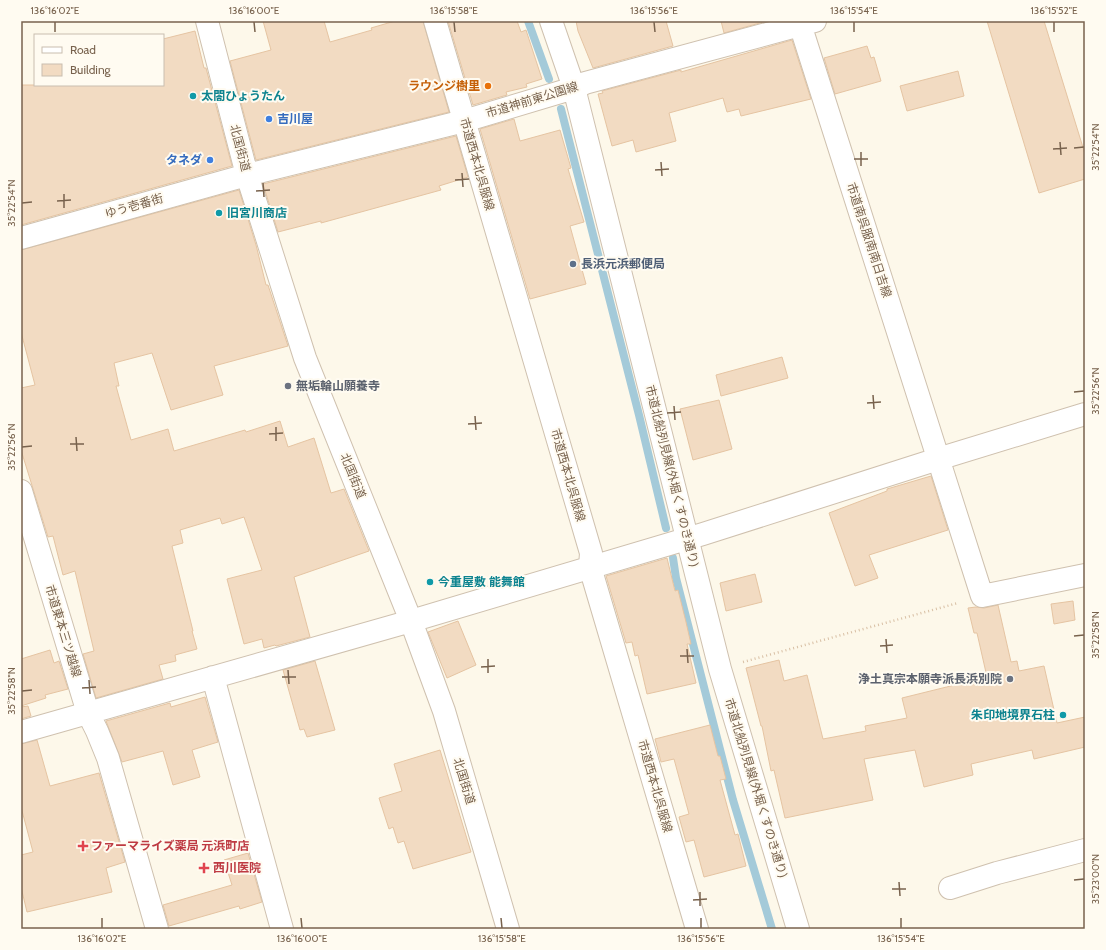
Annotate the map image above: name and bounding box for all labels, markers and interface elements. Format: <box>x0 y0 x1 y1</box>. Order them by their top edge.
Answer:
text: 136°16'02"E <box>31 4 80 17</box>
text: 136°16'00"E <box>229 4 280 17</box>
text: 136°15'58"E <box>430 4 478 17</box>
text: 136°15'56"E <box>630 4 678 17</box>
text: 136°15'54"E <box>830 4 878 17</box>
text: 136°15'52"E <box>1031 4 1078 17</box>
legend <box>34 34 164 86</box>
text: Road <box>70 42 96 57</box>
text: Building <box>70 62 112 77</box>
place label: ラウンジ樹里 <box>408 78 480 93</box>
street label: 市道神前東公園線 <box>484 78 580 121</box>
marker: ラウンジ樹里 <box>483 81 493 91</box>
place label: 太閤ひょうたん <box>201 88 285 103</box>
marker: 太閤ひょうたん <box>188 91 198 101</box>
place label: 吉川屋 <box>277 111 313 126</box>
marker: 吉川屋 <box>264 114 274 124</box>
street label: 市道西本北呉服線 <box>457 116 498 212</box>
street label: 北国街道 <box>227 123 254 173</box>
text: 35°22'54"N <box>1089 123 1102 171</box>
place label: タネダ <box>166 152 202 167</box>
marker: タネダ <box>205 155 215 165</box>
text: 35°22'54"N <box>5 179 18 227</box>
street label: 市道南呉服南南日吉線 <box>844 180 895 299</box>
street label: ゆう壱番街 <box>103 190 165 221</box>
place label: 旧宮川商店 <box>227 205 287 220</box>
marker: 旧宮川商店 <box>214 208 224 218</box>
place label: 長浜元浜郵便局 <box>581 256 665 271</box>
marker: 長浜元浜郵便局 <box>568 259 578 269</box>
text: 35°22'56"N <box>1089 367 1102 415</box>
place label: 無垢輪山願養寺 <box>296 378 380 393</box>
marker: 無垢輪山願養寺 <box>283 381 293 391</box>
street label: 市道北船列見線(外堀くすのき通り) <box>643 383 702 568</box>
text: 35°22'56"N <box>5 423 18 471</box>
street label: 市道西本北呉服線 <box>548 427 589 523</box>
street label: 北国街道 <box>338 451 369 501</box>
place label: 今重屋敷 能舞館 <box>438 574 525 589</box>
marker: 今重屋敷 能舞館 <box>425 577 435 587</box>
street label: 市道東本三ツ越線 <box>42 583 85 679</box>
text: 35°22'58"N <box>1089 611 1102 659</box>
text: 35°22'58"N <box>5 667 18 715</box>
place label: 浄土真宗本願寺派長浜別院 <box>858 671 1002 686</box>
marker: 浄土真宗本願寺派長浜別院 <box>1005 674 1015 684</box>
street label: 市道北船列見線(外堀くすのき通り) <box>722 696 791 880</box>
place label: 朱印地境界石柱 <box>971 707 1055 722</box>
marker: 朱印地境界石柱 <box>1058 710 1068 720</box>
street label: 市道西本北呉服線 <box>635 738 676 834</box>
street label: 北国街道 <box>450 756 479 806</box>
place label: ファーマライズ薬局 元浜町店 <box>91 838 249 853</box>
marker: ファーマライズ薬局 元浜町店 <box>78 841 88 851</box>
text: 35°23'00"N <box>1089 854 1102 904</box>
place label: 西川医院 <box>213 860 261 875</box>
marker: 西川医院 <box>198 862 210 874</box>
text: 136°16'02"E <box>78 932 127 945</box>
text: 136°16'00"E <box>277 932 328 945</box>
text: 136°15'58"E <box>478 932 526 945</box>
text: 136°15'56"E <box>677 932 725 945</box>
text: 136°15'54"E <box>877 932 925 945</box>

